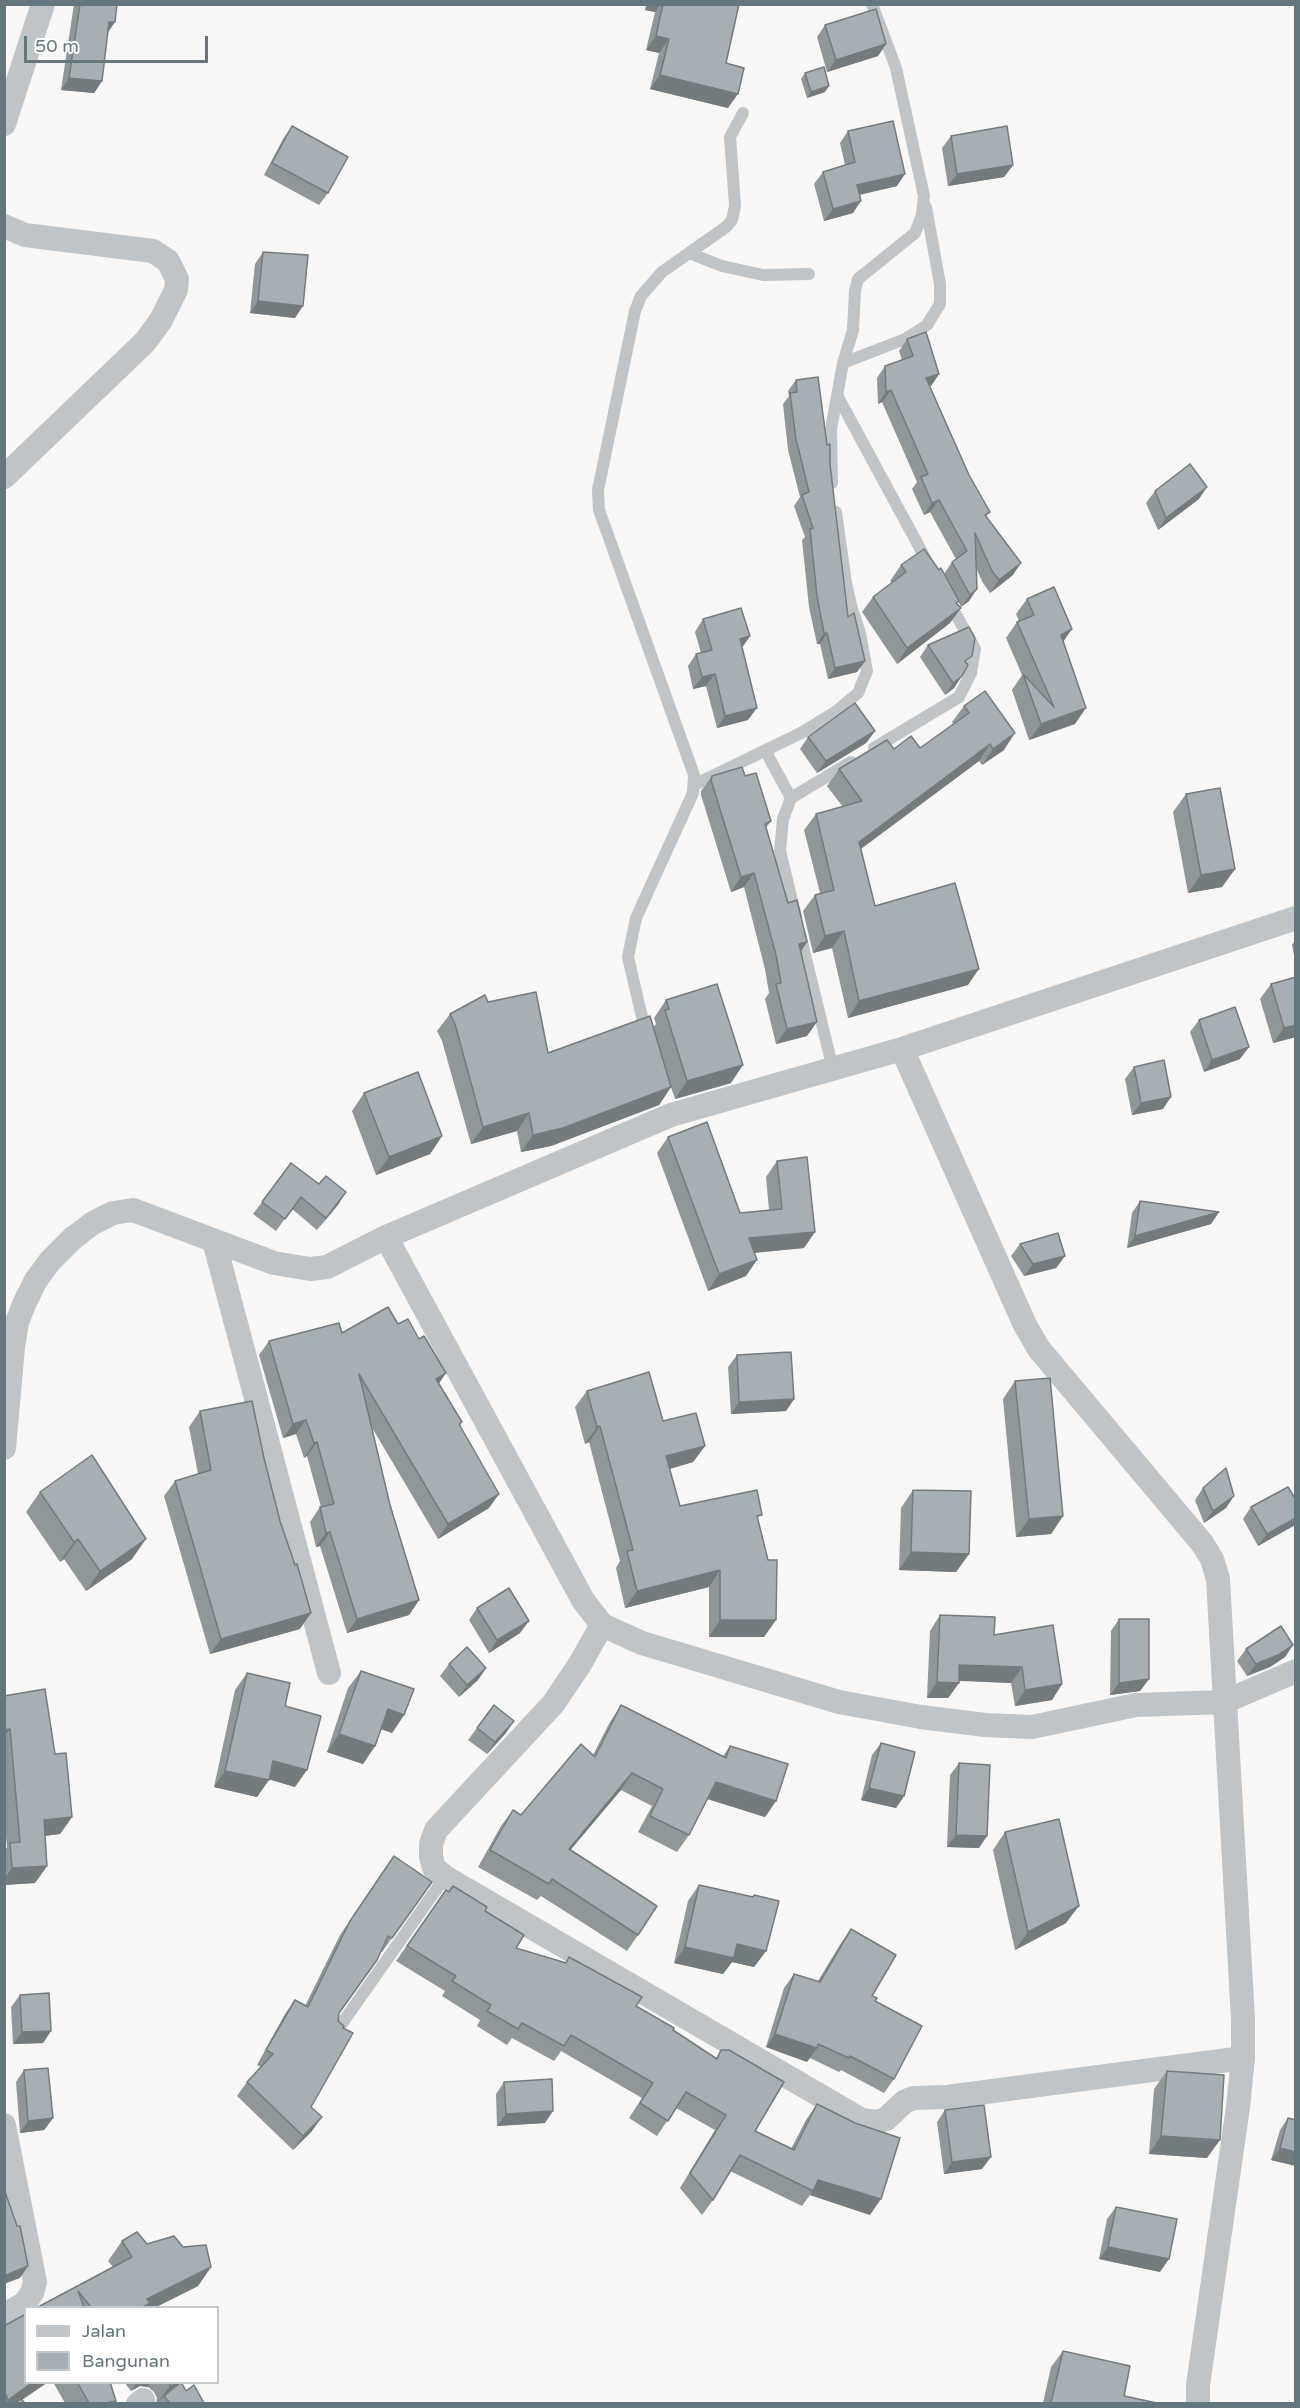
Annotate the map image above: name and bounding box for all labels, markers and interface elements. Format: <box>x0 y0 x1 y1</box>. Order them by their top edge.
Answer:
scale bar <box>27 24 212 62</box>
text: 50 m <box>35 35 79 57</box>
legend <box>24 2306 219 2384</box>
text: Jalan <box>82 2320 126 2342</box>
text: Bangunan <box>82 2350 170 2372</box>

